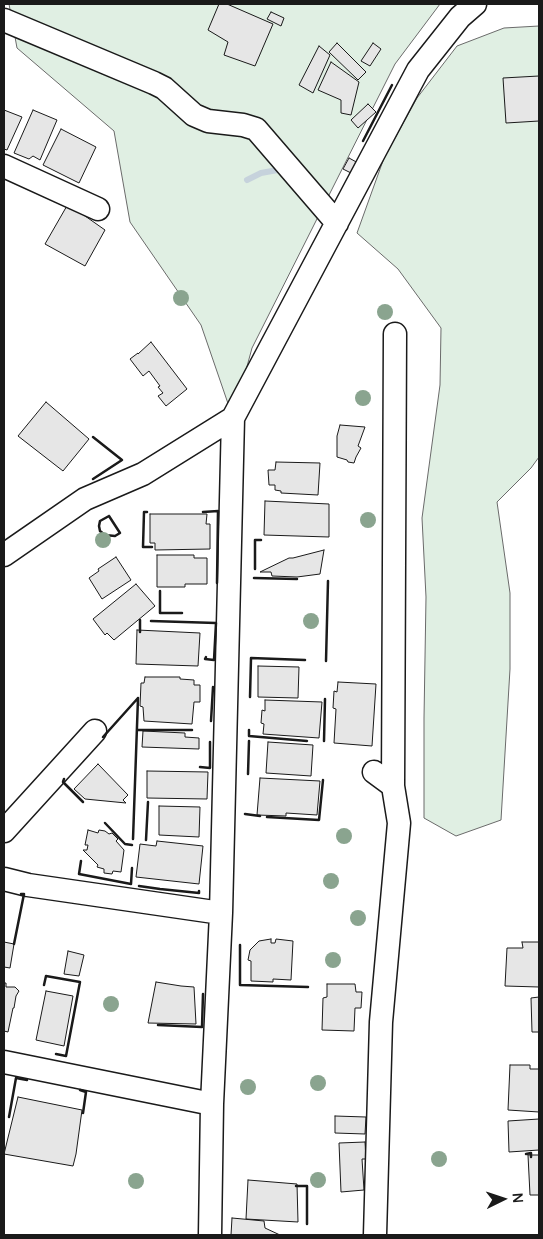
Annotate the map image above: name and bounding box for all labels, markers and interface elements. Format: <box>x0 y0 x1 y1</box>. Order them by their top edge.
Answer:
north arrow <box>478 1174 528 1224</box>
text: N <box>509 1192 528 1204</box>

